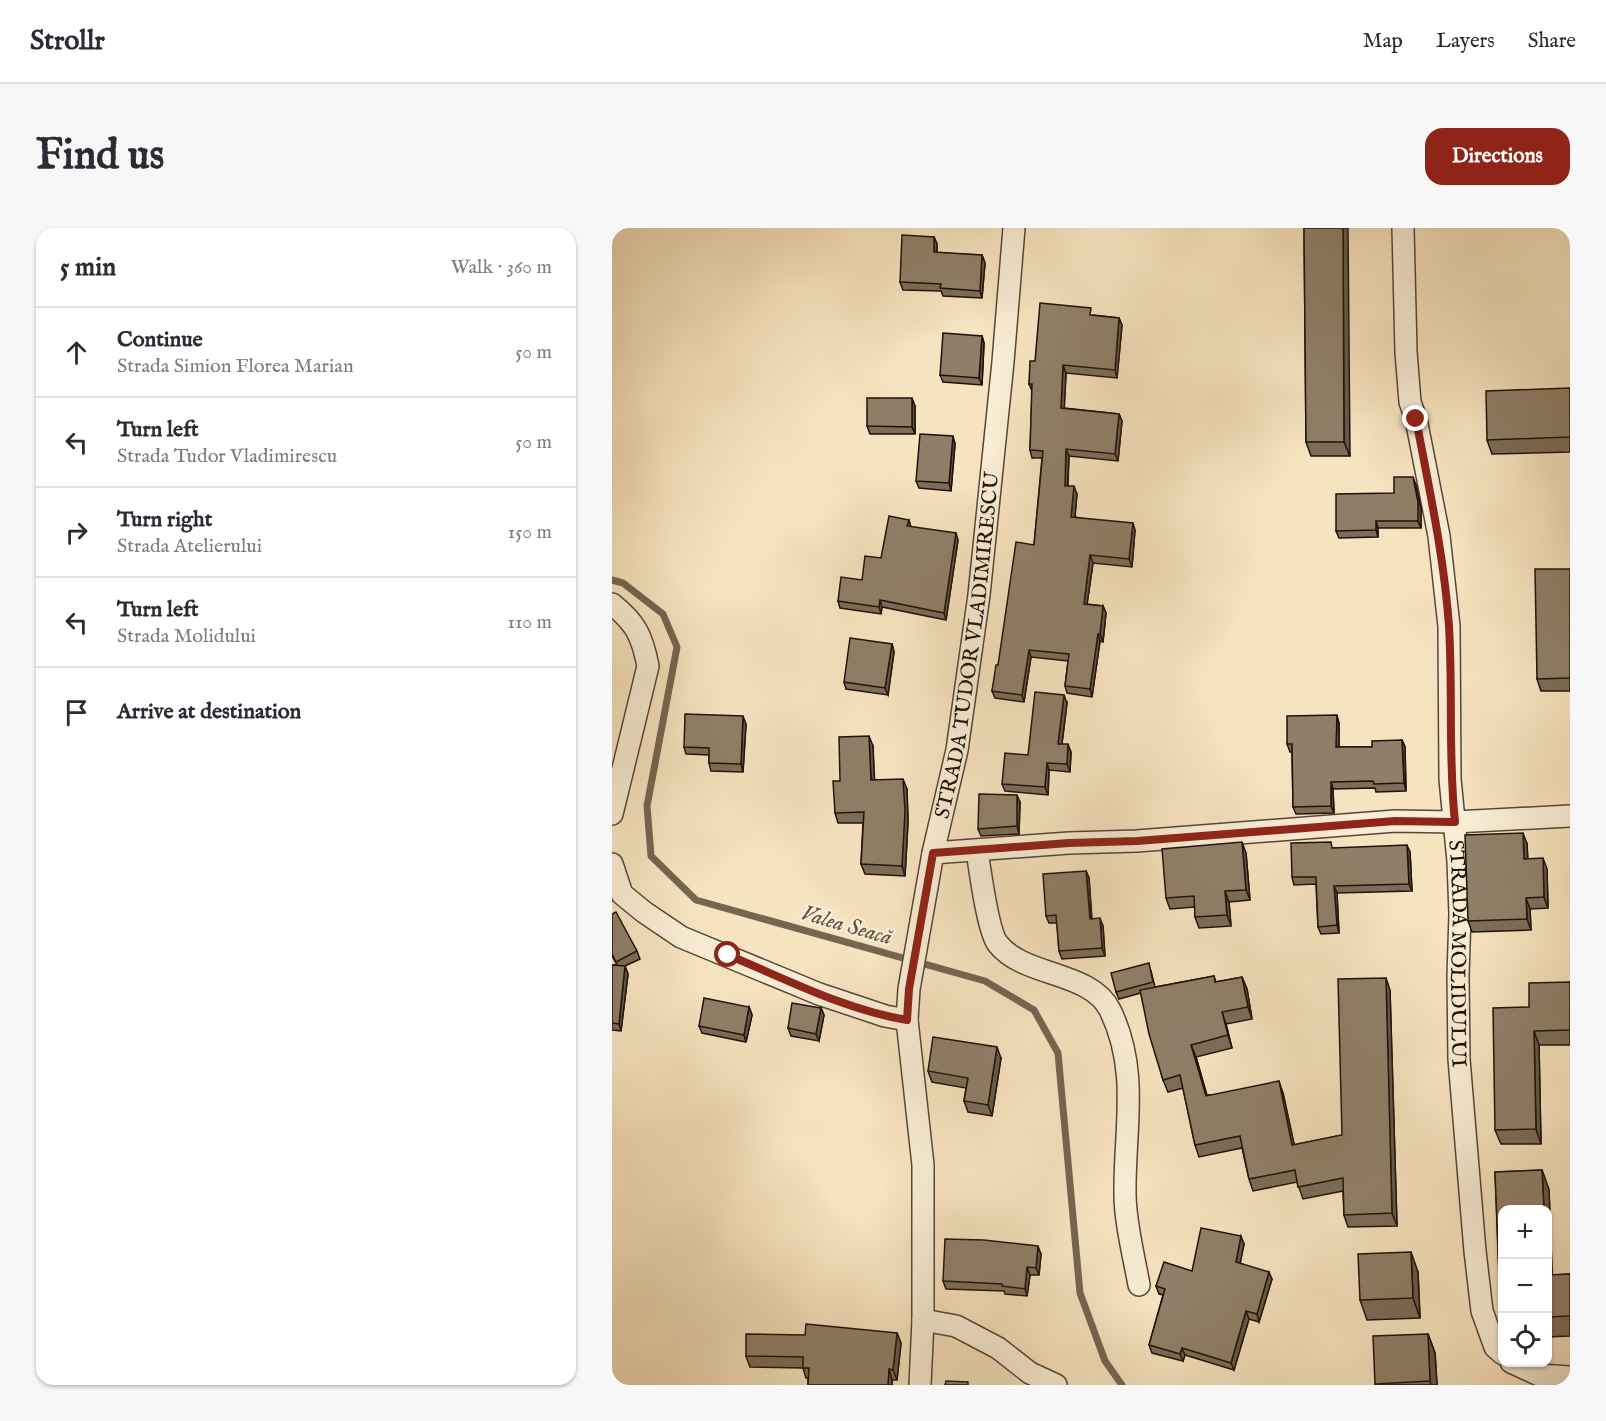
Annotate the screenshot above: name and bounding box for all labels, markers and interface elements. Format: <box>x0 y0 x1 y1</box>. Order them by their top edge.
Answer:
text: Strollr <box>30 24 105 59</box>
text: Map <box>1363 28 1403 55</box>
text: Layers <box>1436 28 1495 55</box>
text: Share <box>1528 28 1576 55</box>
button: Directions <box>1425 128 1570 185</box>
text: Find us <box>36 130 164 183</box>
text: 5 min <box>60 251 116 284</box>
text: Walk · 360 m <box>451 255 552 280</box>
text: Continue <box>117 326 203 354</box>
icon: ahead <box>60 336 93 369</box>
text: 50 m <box>515 340 552 365</box>
text: Strada Simion Florea Marian <box>117 354 354 379</box>
route end <box>1402 405 1428 431</box>
text: Turn left <box>117 416 199 444</box>
icon: left <box>60 426 93 459</box>
text: 50 m <box>515 430 552 455</box>
text: Strada Tudor Vladimirescu <box>117 444 337 469</box>
street label: STRADA TUDOR VLADIMIRESCU <box>929 470 1007 822</box>
text: Turn right <box>117 506 212 534</box>
icon: right <box>60 516 93 549</box>
text: 150 m <box>508 520 552 545</box>
text: Strada Atelierului <box>117 534 262 559</box>
text: Turn left <box>117 596 199 624</box>
icon: left <box>60 606 93 639</box>
text: 110 m <box>508 610 552 635</box>
text: Strada Molidului <box>117 624 256 649</box>
icon: arrive <box>60 696 93 729</box>
text: Arrive at destination <box>117 698 301 726</box>
street label: STRADA MOLIDULUI <box>1441 839 1472 1069</box>
water label: Valea Seacă <box>798 900 895 952</box>
route start <box>714 941 740 967</box>
map controls <box>1498 1205 1552 1367</box>
button: + <box>1498 1205 1552 1259</box>
button: − <box>1498 1259 1552 1313</box>
button: locate <box>1498 1313 1552 1367</box>

